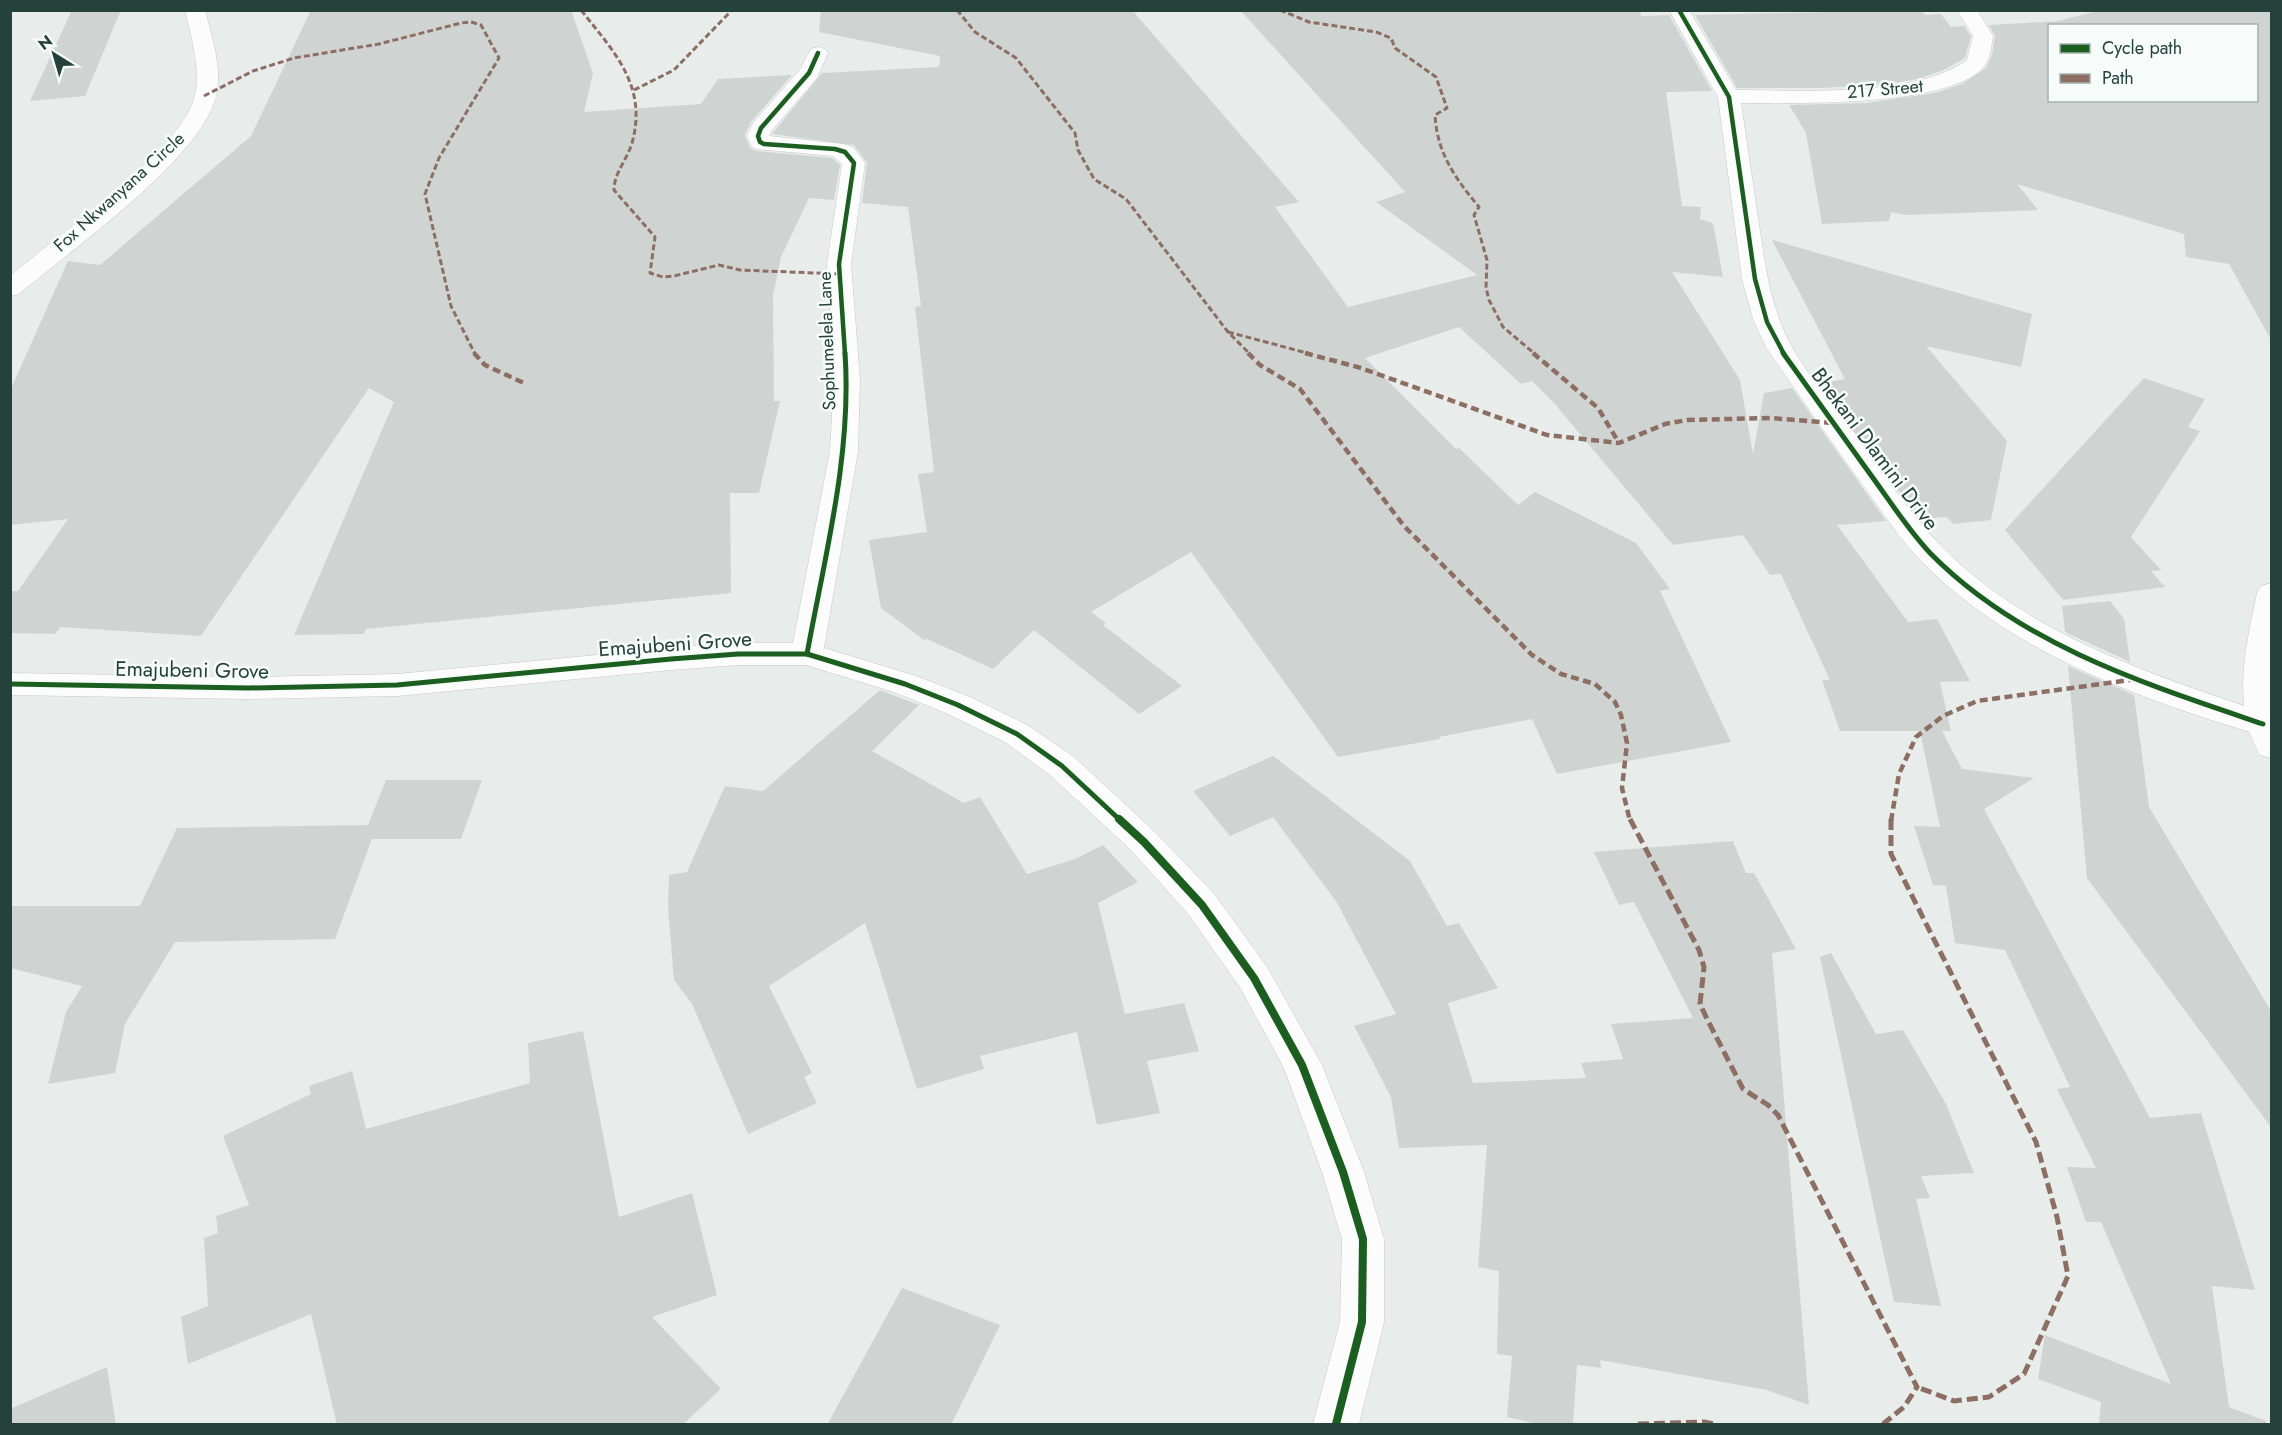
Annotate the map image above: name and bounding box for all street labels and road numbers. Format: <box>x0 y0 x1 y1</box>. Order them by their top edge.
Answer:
street label: 217 Street <box>1846 73 1925 105</box>
street label: Fox Nkwanyana Circle <box>48 126 190 258</box>
street label: Sophumelela Lane <box>812 271 842 411</box>
street label: Bhekani Dlamini Drive <box>1804 362 1946 537</box>
street label: Emajubeni Grove <box>597 624 753 664</box>
street label: Emajubeni Grove <box>115 654 269 686</box>

